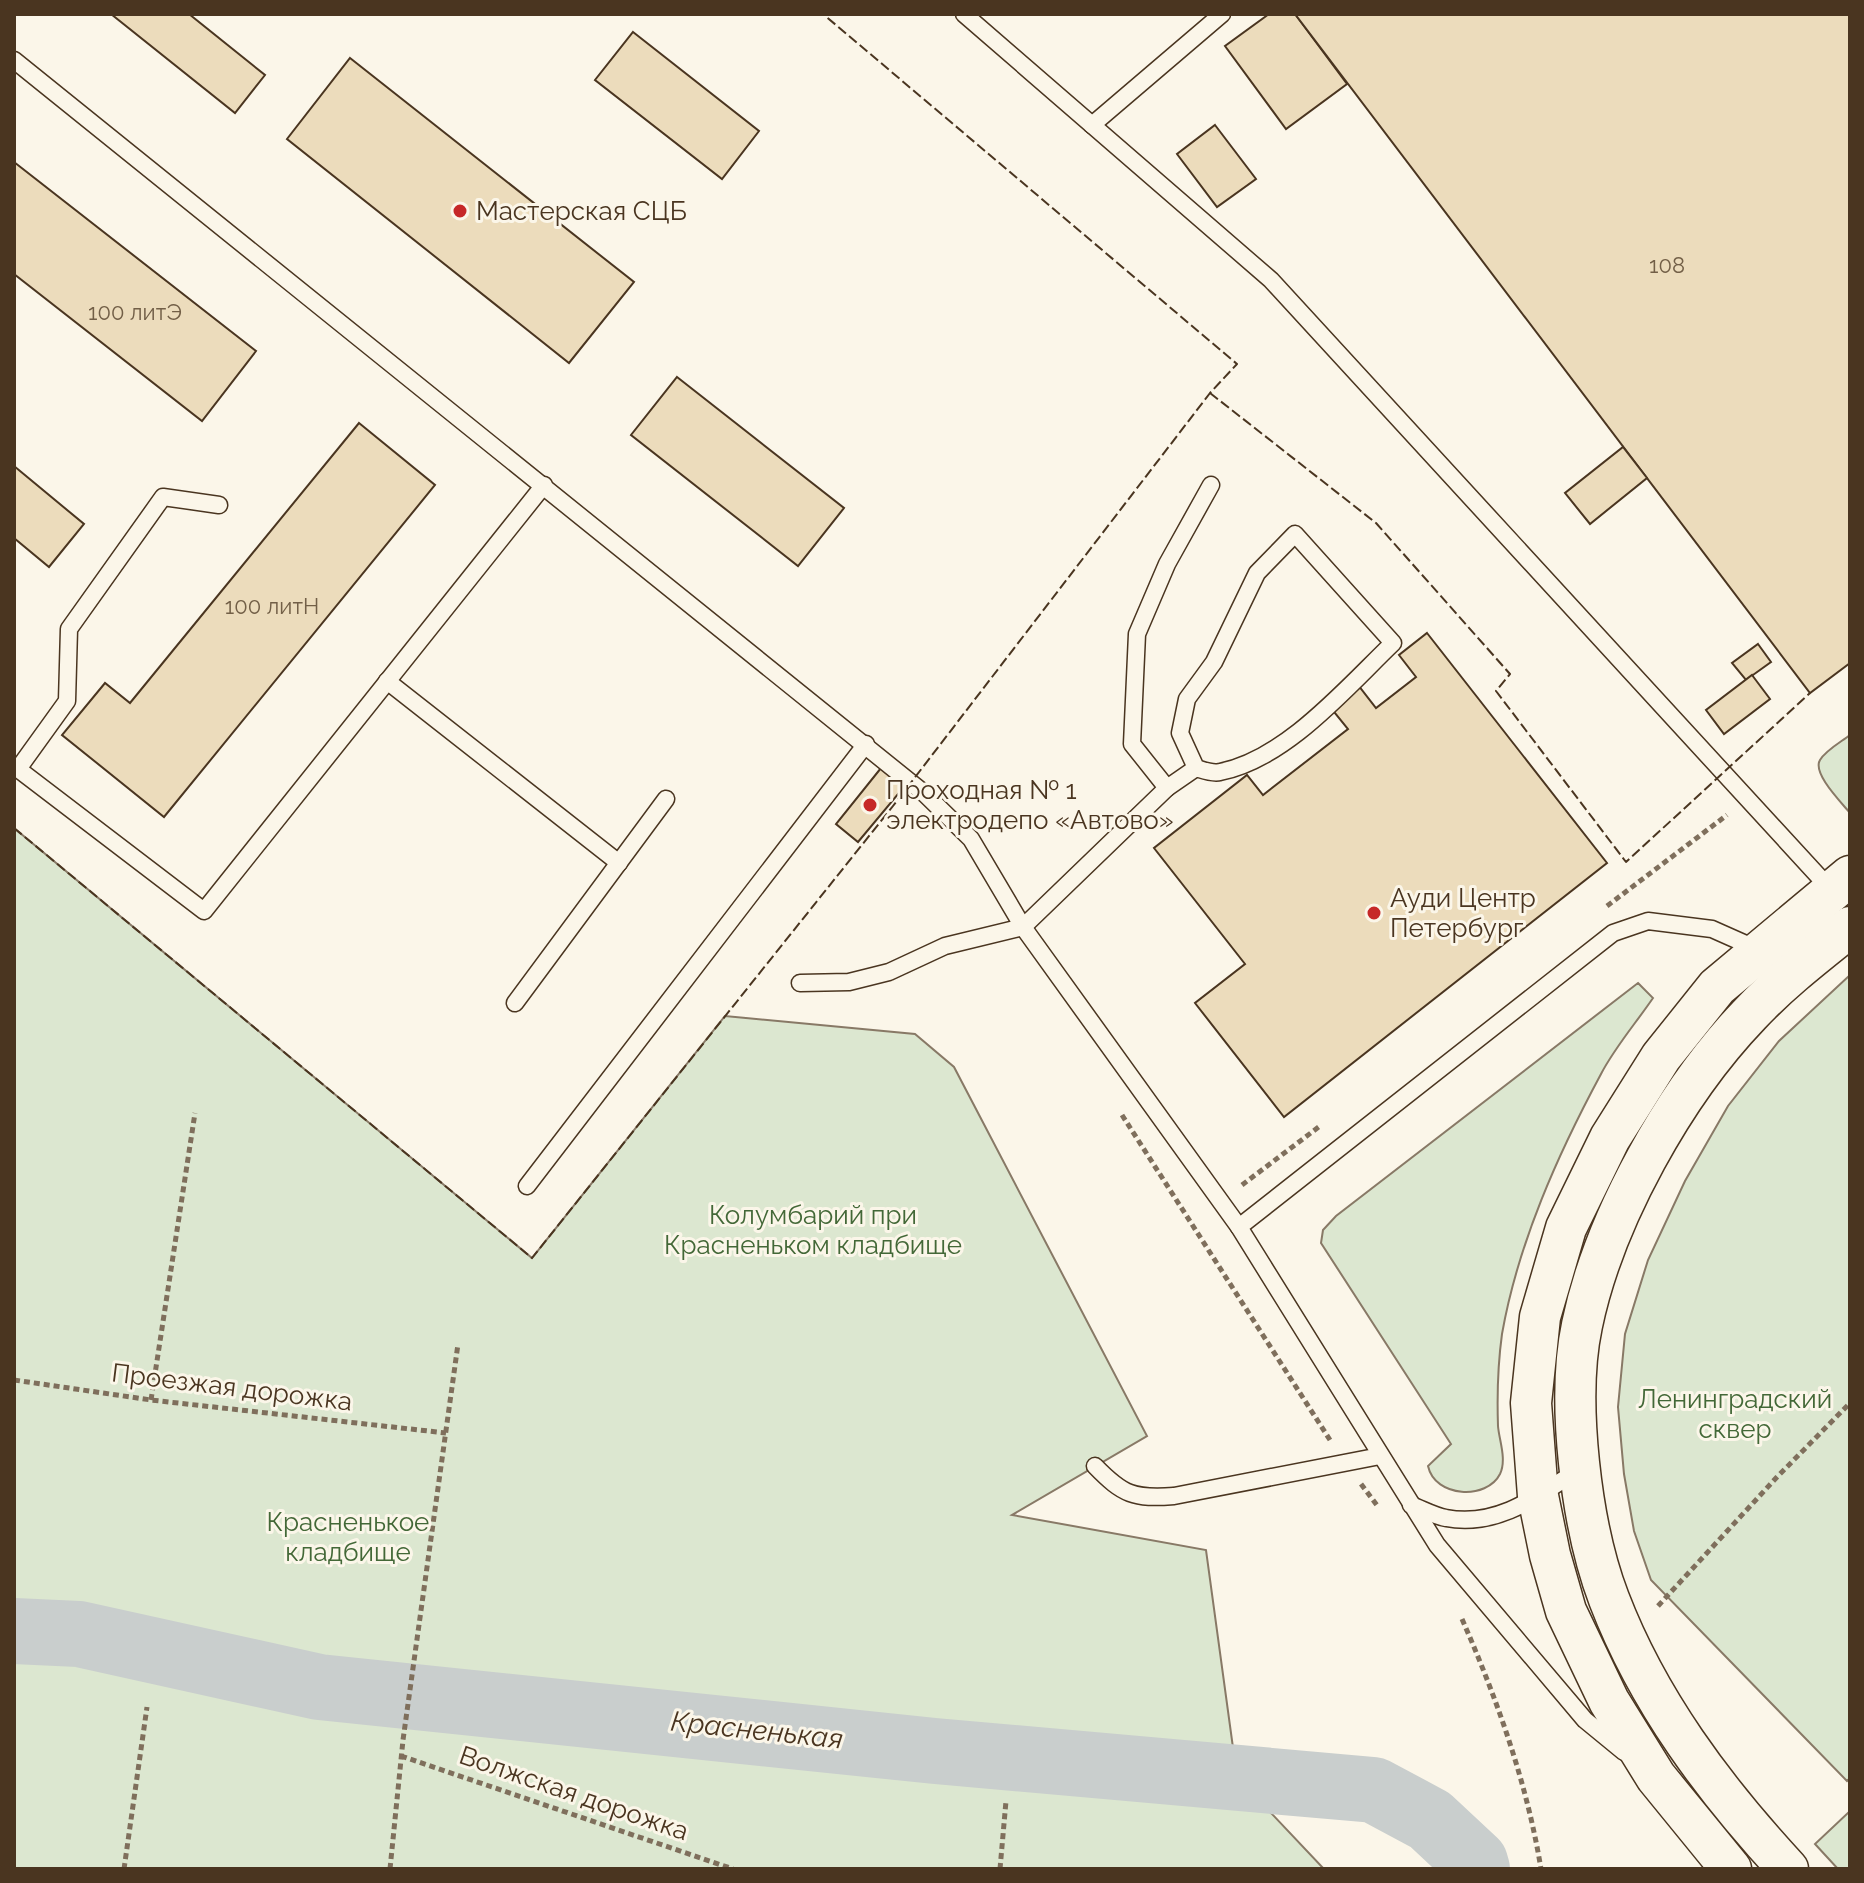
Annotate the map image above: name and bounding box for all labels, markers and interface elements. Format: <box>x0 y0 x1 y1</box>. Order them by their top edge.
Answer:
place label: Мастерская СЦБ <box>476 196 687 226</box>
marker: Мастерская СЦБ <box>451 202 469 220</box>
house number: 108 <box>1649 252 1685 278</box>
house number: 100 литЭ <box>88 299 182 325</box>
house number: 100 литН <box>225 593 319 619</box>
place label: Проходная № 1 электродепо «Автово» <box>886 775 1174 835</box>
marker: Проходная № 1 электродепо «Автово» <box>861 796 879 814</box>
place label: Ауди Центр Петербург <box>1390 883 1536 943</box>
marker: Ауди Центр Петербург <box>1365 904 1383 922</box>
park label: Колумбарий при Красненьком кладбище <box>664 1200 962 1260</box>
street label: Проезжая дорожка <box>110 1357 354 1417</box>
park label: Ленинградский сквер <box>1638 1384 1832 1444</box>
park label: Красненькое кладбище <box>267 1507 429 1567</box>
water label: Красненькая <box>669 1705 845 1755</box>
street label: Волжская дорожка <box>455 1740 693 1846</box>

